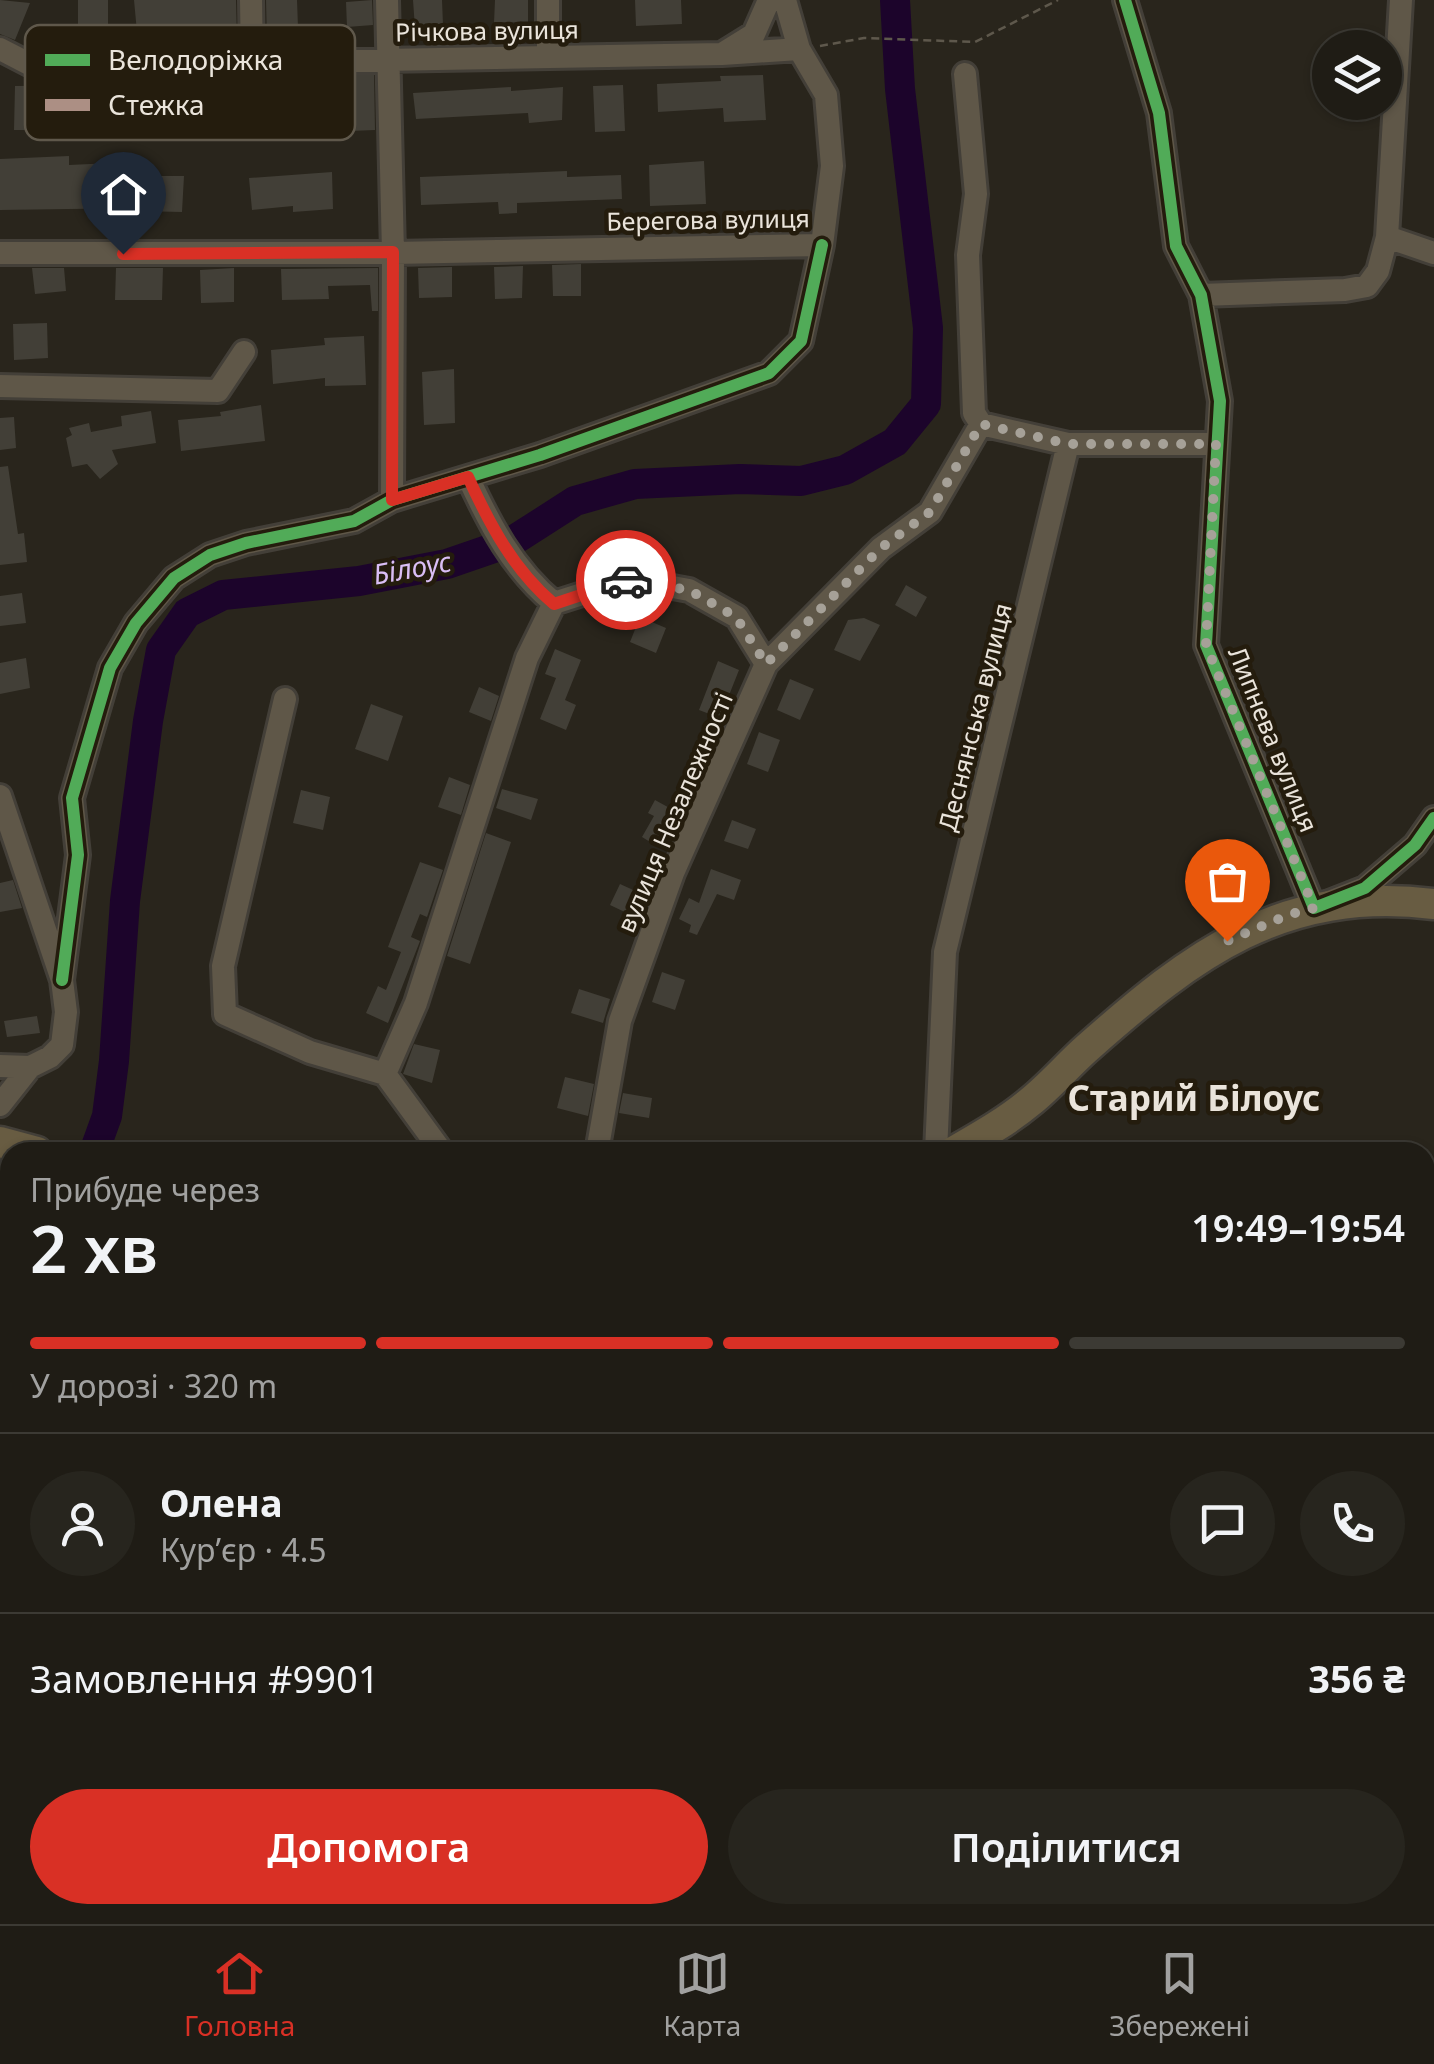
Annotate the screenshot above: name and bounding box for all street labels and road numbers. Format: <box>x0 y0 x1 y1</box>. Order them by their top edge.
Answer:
street label: Річкова вулиця <box>395 11 579 49</box>
street label: Берегова вулиця <box>606 200 810 238</box>
street label: Деснянська вулиця <box>929 599 1019 835</box>
street label: Липнева вулиця <box>1221 641 1327 837</box>
street label: вулиця Незалежності <box>608 687 740 937</box>

